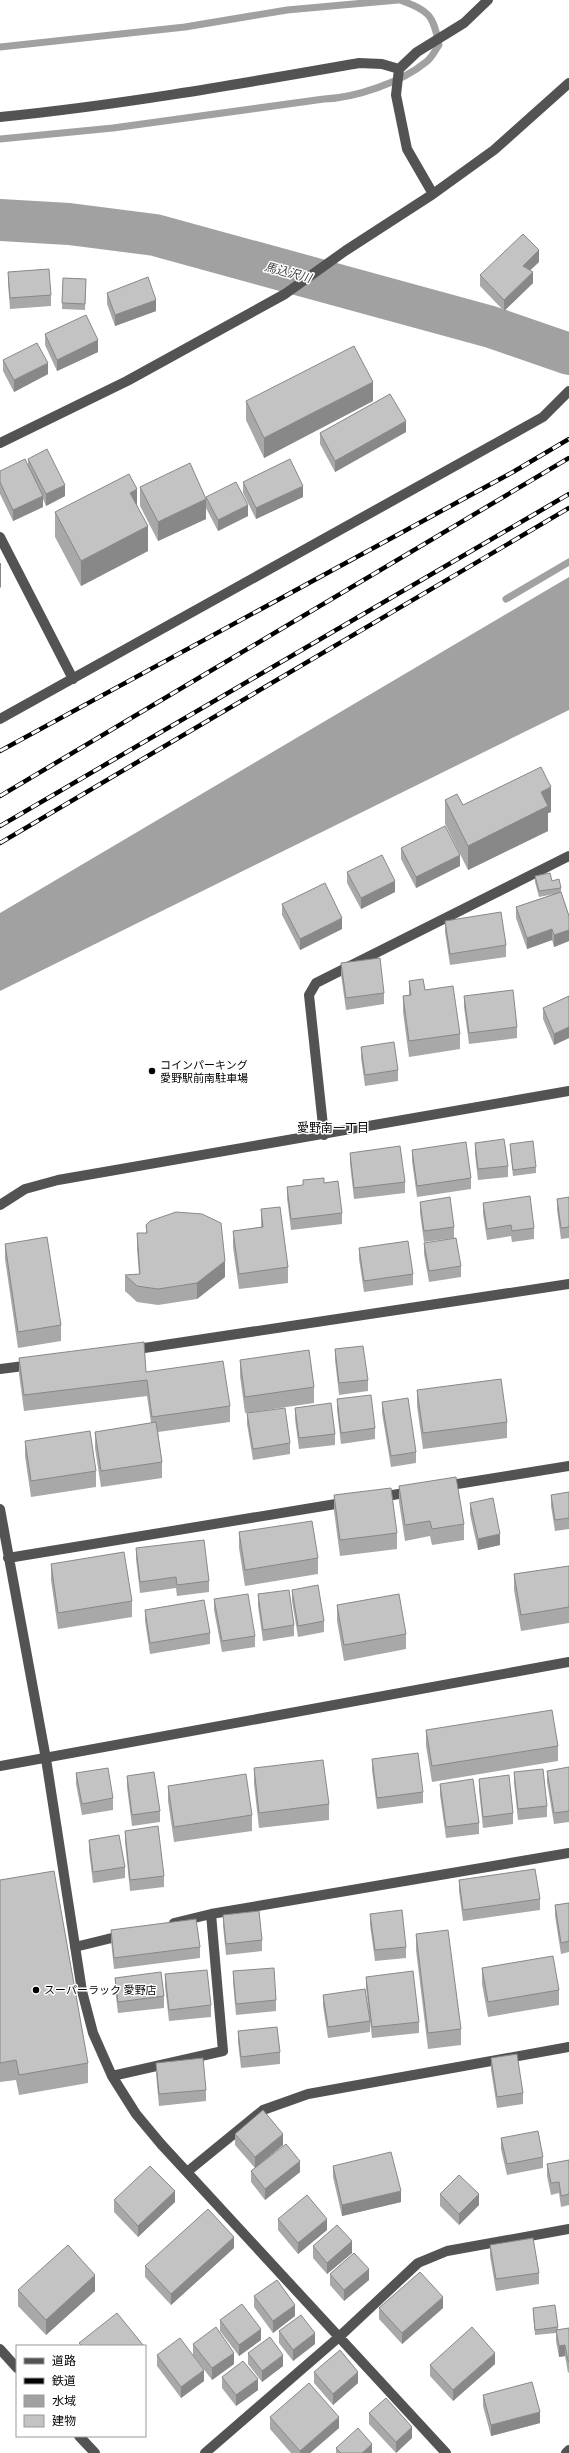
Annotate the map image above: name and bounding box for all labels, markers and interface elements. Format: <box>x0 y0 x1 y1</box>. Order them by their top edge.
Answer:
water label: 馬込沢川 <box>263 260 315 285</box>
place label: コインパーキング 愛野駅前南駐車場 <box>160 1059 248 1084</box>
marker: コインパーキング 愛野駅前南駐車場 <box>147 1066 157 1076</box>
district label: 愛野南一丁目 <box>297 1121 369 1134</box>
place label: スーパーラック 愛野店 <box>44 1984 156 1996</box>
marker: スーパーラック 愛野店 <box>31 1985 41 1995</box>
legend <box>16 2345 146 2437</box>
text: 道路 <box>52 2354 76 2367</box>
text: 鉄道 <box>52 2374 76 2387</box>
text: 水域 <box>52 2394 76 2407</box>
text: 建物 <box>52 2414 76 2427</box>

